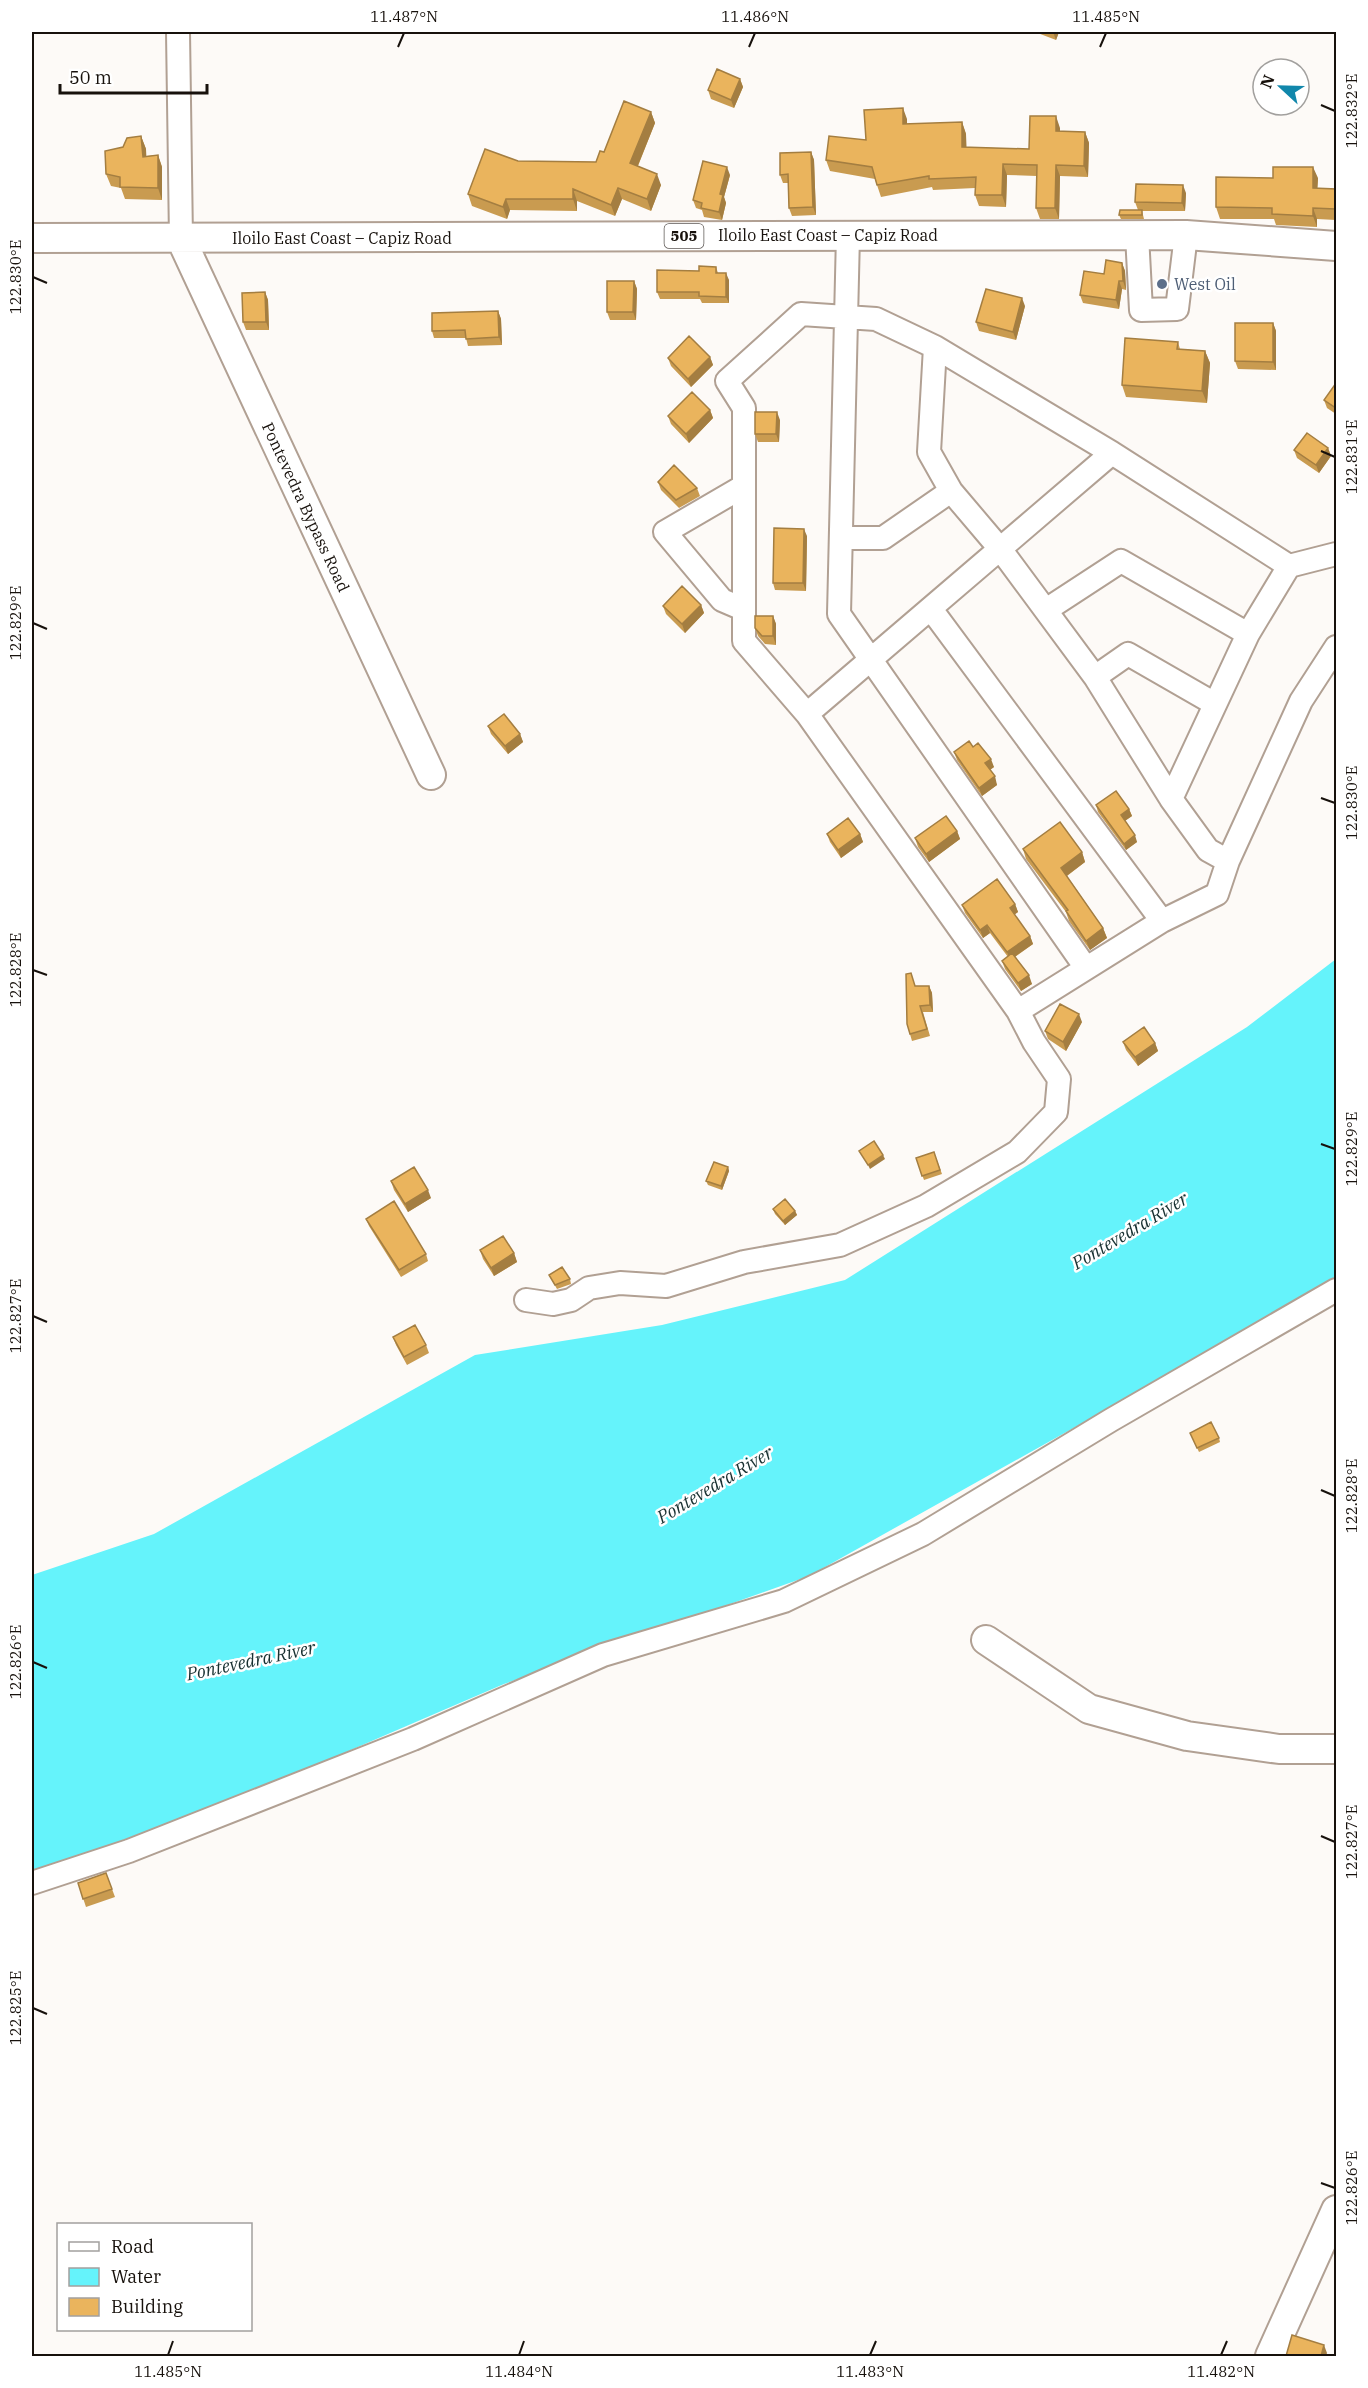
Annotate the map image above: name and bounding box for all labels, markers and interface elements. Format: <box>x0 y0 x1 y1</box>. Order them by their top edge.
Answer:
text: 11.487°N <box>370 7 438 26</box>
text: 11.486°N <box>721 7 789 26</box>
text: 11.485°N <box>1072 7 1140 26</box>
scale bar <box>60 57 207 95</box>
north arrow <box>1251 57 1311 117</box>
text: 50 m <box>69 66 112 89</box>
text: N <box>1255 72 1279 91</box>
text: 122.832°E <box>1342 74 1361 148</box>
road number: 505 <box>664 224 704 248</box>
street label: Iloilo East Coast – Capiz Road <box>718 225 938 245</box>
street label: Iloilo East Coast – Capiz Road <box>232 228 452 248</box>
text: 122.830°E <box>6 240 25 314</box>
place label: West Oil <box>1174 274 1236 294</box>
marker: West Oil <box>1155 277 1169 291</box>
street label: Pontevedra Bypass Road <box>258 419 354 595</box>
text: 122.831°E <box>1342 420 1361 494</box>
text: 122.829°E <box>6 586 25 660</box>
text: 122.830°E <box>1342 766 1361 840</box>
text: 122.828°E <box>6 933 25 1007</box>
text: 122.829°E <box>1342 1112 1361 1186</box>
water label: Pontevedra River <box>1067 1186 1193 1275</box>
text: 122.827°E <box>6 1279 25 1353</box>
water label: Pontevedra River <box>652 1440 778 1529</box>
text: 122.828°E <box>1342 1459 1361 1533</box>
text: 122.826°E <box>6 1625 25 1699</box>
water label: Pontevedra River <box>183 1635 319 1686</box>
text: 122.827°E <box>1342 1805 1361 1879</box>
text: 122.825°E <box>6 1971 25 2045</box>
text: 122.826°E <box>1342 2151 1361 2225</box>
legend <box>57 2223 252 2331</box>
text: Road <box>111 2235 154 2258</box>
text: Water <box>111 2265 161 2288</box>
text: Building <box>111 2295 183 2318</box>
text: 11.485°N <box>134 2362 202 2381</box>
text: 11.484°N <box>485 2362 553 2381</box>
text: 11.483°N <box>836 2362 904 2381</box>
text: 11.482°N <box>1187 2362 1255 2381</box>

